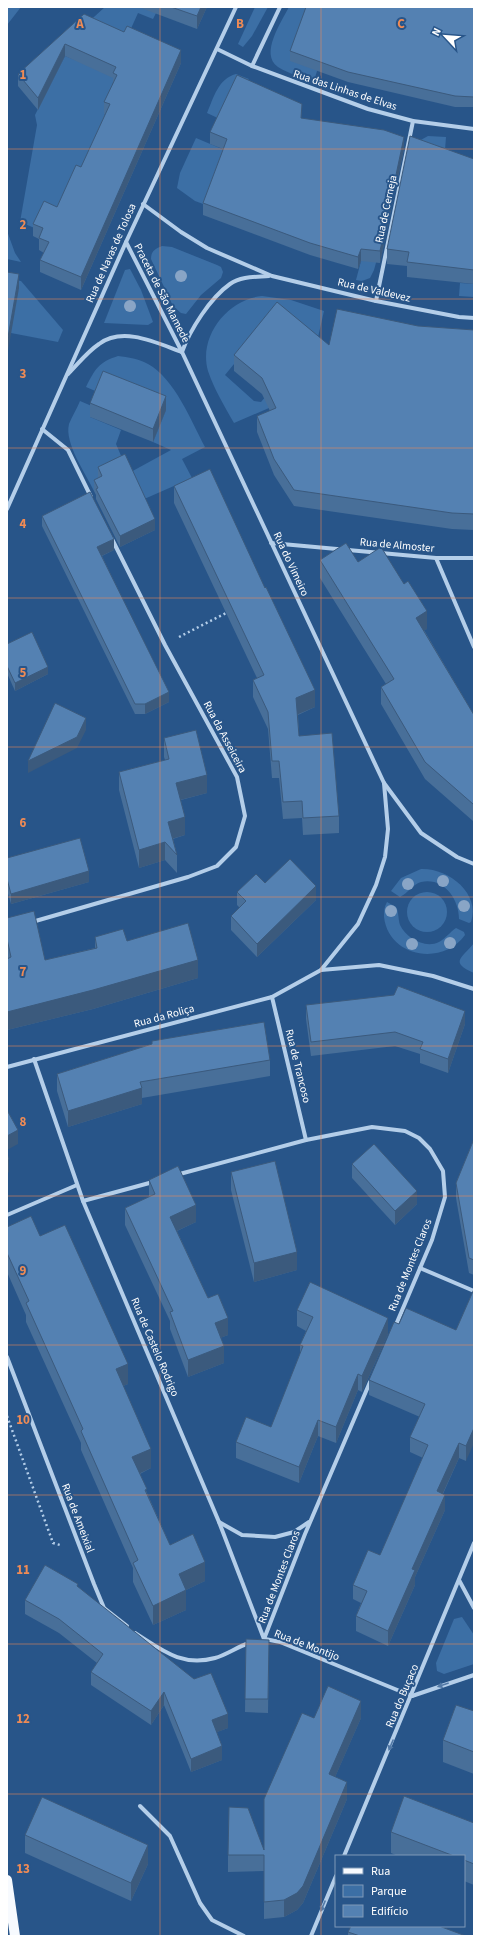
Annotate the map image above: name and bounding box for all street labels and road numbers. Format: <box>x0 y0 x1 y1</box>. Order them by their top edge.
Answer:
street label: Rua das Linhas de Elvas <box>291 66 399 114</box>
street label: Rua de Cerneja <box>371 174 401 244</box>
street label: Rua de Navas de Tolosa <box>82 201 140 305</box>
street label: Praceta de São Mamede <box>130 241 194 346</box>
street label: Rua de Valdevez <box>336 274 412 306</box>
street label: Rua do Vimeiro <box>270 529 313 599</box>
street label: Rua de Almoster <box>359 534 435 556</box>
street label: Rua da Asseiceira <box>200 698 250 776</box>
street label: Rua da Roliça <box>132 1001 196 1031</box>
street label: Rua de Trancoso <box>282 1028 314 1104</box>
street label: Rua de Montes Claros <box>385 1216 436 1313</box>
street label: Rua de Castelo Rodrigo <box>127 1295 183 1399</box>
street label: Rua de Ameixial <box>58 1481 98 1555</box>
street label: Rua de Montes Claros <box>254 1528 304 1626</box>
street label: Rua de Montijo <box>272 1626 342 1664</box>
street label: Rua do Buçaco <box>382 1662 422 1730</box>

